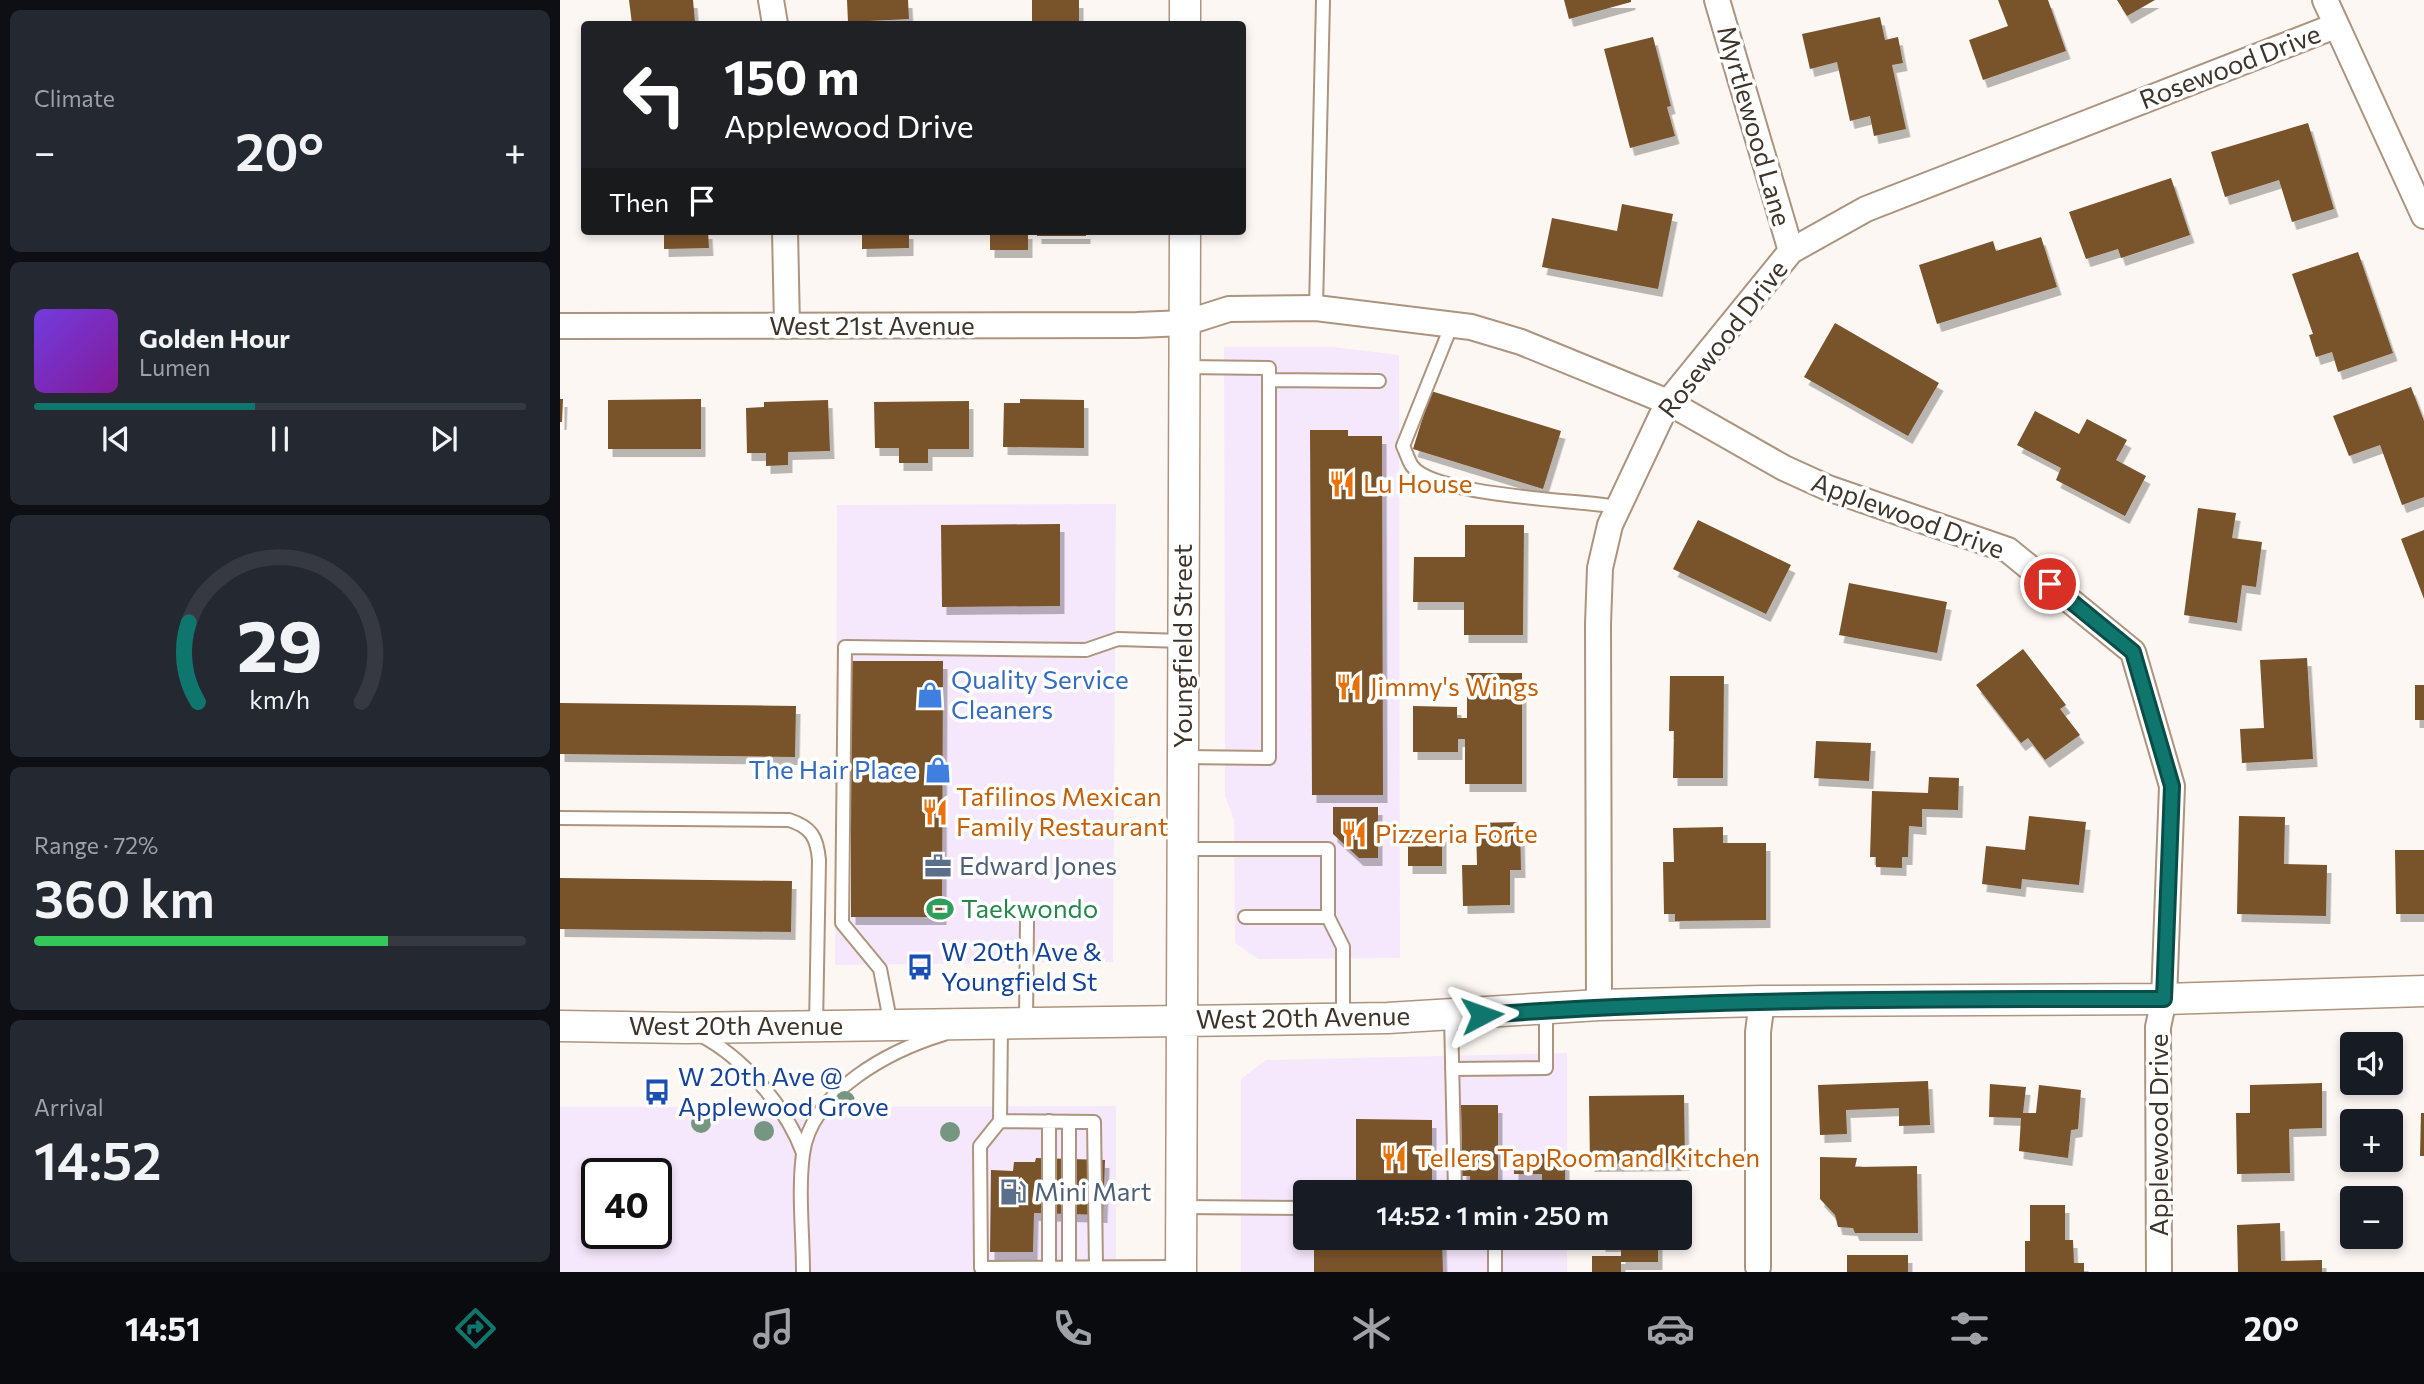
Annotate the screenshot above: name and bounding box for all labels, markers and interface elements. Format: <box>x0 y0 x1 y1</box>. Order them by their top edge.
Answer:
street label: Rosewood Drive <box>2135 17 2324 114</box>
street label: Myrtlewood Lane <box>1712 22 1799 229</box>
text: 150 m <box>724 45 859 105</box>
icon: left <box>609 49 700 140</box>
text: Climate <box>34 84 115 112</box>
text: Applewood Drive <box>724 105 974 145</box>
text: 20° <box>235 118 324 182</box>
text: − <box>34 127 56 174</box>
text: + <box>504 127 526 174</box>
icon: arrive <box>683 182 721 220</box>
text: Then <box>609 186 669 217</box>
street label: Rosewood Drive <box>1651 253 1793 423</box>
street label: West 21st Avenue <box>769 309 975 340</box>
text: Golden Hour <box>139 322 290 353</box>
text: Lumen <box>139 353 210 381</box>
icon: previous <box>97 420 135 458</box>
icon: pause <box>261 420 299 458</box>
icon: next <box>425 420 463 458</box>
street label: Applewood Drive <box>1808 465 2009 564</box>
place label: Lu House <box>1363 467 1472 498</box>
restaurant icon: Lu House <box>1327 469 1357 499</box>
street label: Youngfield Street <box>1166 544 1197 748</box>
pin <box>2020 554 2080 614</box>
icon: arrive <box>2031 565 2069 603</box>
text: 29 <box>237 598 323 687</box>
place label: Quality Service Cleaners <box>951 663 1129 724</box>
place label: Jimmy's Wings <box>1370 670 1539 701</box>
restaurant icon: Jimmy's Wings <box>1334 672 1364 702</box>
shop icon: Quality Service Cleaners <box>915 680 945 710</box>
text: km/h <box>250 684 310 714</box>
place label: The Hair Place <box>749 753 917 784</box>
shop icon: The Hair Place <box>923 755 953 785</box>
place label: Tafilinos Mexican Family Restaurant <box>956 780 1169 841</box>
restaurant icon: Tafilinos Mexican Family Restaurant <box>920 797 950 827</box>
place label: Pizzeria Forte <box>1375 817 1538 848</box>
restaurant icon: Pizzeria Forte <box>1339 819 1369 849</box>
text: Range · 72% <box>34 831 158 859</box>
place label: Edward Jones <box>959 849 1117 880</box>
office icon: Edward Jones <box>923 851 953 881</box>
text: 360 km <box>34 865 215 929</box>
place label: Taekwondo <box>961 892 1098 923</box>
sports icon: Taekwondo <box>925 894 955 924</box>
place label: W 20th Ave & Youngfield St <box>941 935 1102 996</box>
bus stop icon: W 20th Ave & Youngfield St <box>905 952 935 982</box>
position arrow <box>1445 978 1519 1052</box>
street label: West 20th Avenue <box>1196 999 1410 1034</box>
street label: West 20th Avenue <box>629 1009 843 1040</box>
map controls <box>2340 1032 2403 1249</box>
button: sound <box>2340 1032 2403 1095</box>
street label: Applewood Drive <box>2142 1034 2173 1236</box>
place label: W 20th Ave @ Applewood Grove <box>678 1060 889 1121</box>
bus stop icon: W 20th Ave @ Applewood Grove <box>642 1077 672 1107</box>
text: Arrival <box>34 1093 104 1121</box>
button: + <box>2340 1109 2403 1172</box>
text: 14:52 <box>34 1127 162 1191</box>
place label: Tellers Tap Room and Kitchen <box>1415 1141 1760 1172</box>
restaurant icon: Tellers Tap Room and Kitchen <box>1379 1143 1409 1173</box>
speed limit sign: 40 <box>581 1158 672 1249</box>
place label: Mini Mart <box>1034 1175 1151 1206</box>
fuel station icon: Mini Mart <box>998 1177 1028 1207</box>
button: − <box>2340 1186 2403 1249</box>
text: 14:52 · 1 min · 250 m <box>1376 1199 1609 1230</box>
icon: directions <box>451 1304 500 1353</box>
icon: music <box>749 1304 798 1353</box>
icon: phone <box>1048 1304 1097 1353</box>
icon: climate <box>1347 1304 1396 1353</box>
icon: car <box>1646 1304 1695 1353</box>
icon: filters <box>1945 1304 1994 1353</box>
text: 14:51 <box>125 1308 201 1348</box>
text: 20° <box>2244 1308 2299 1348</box>

